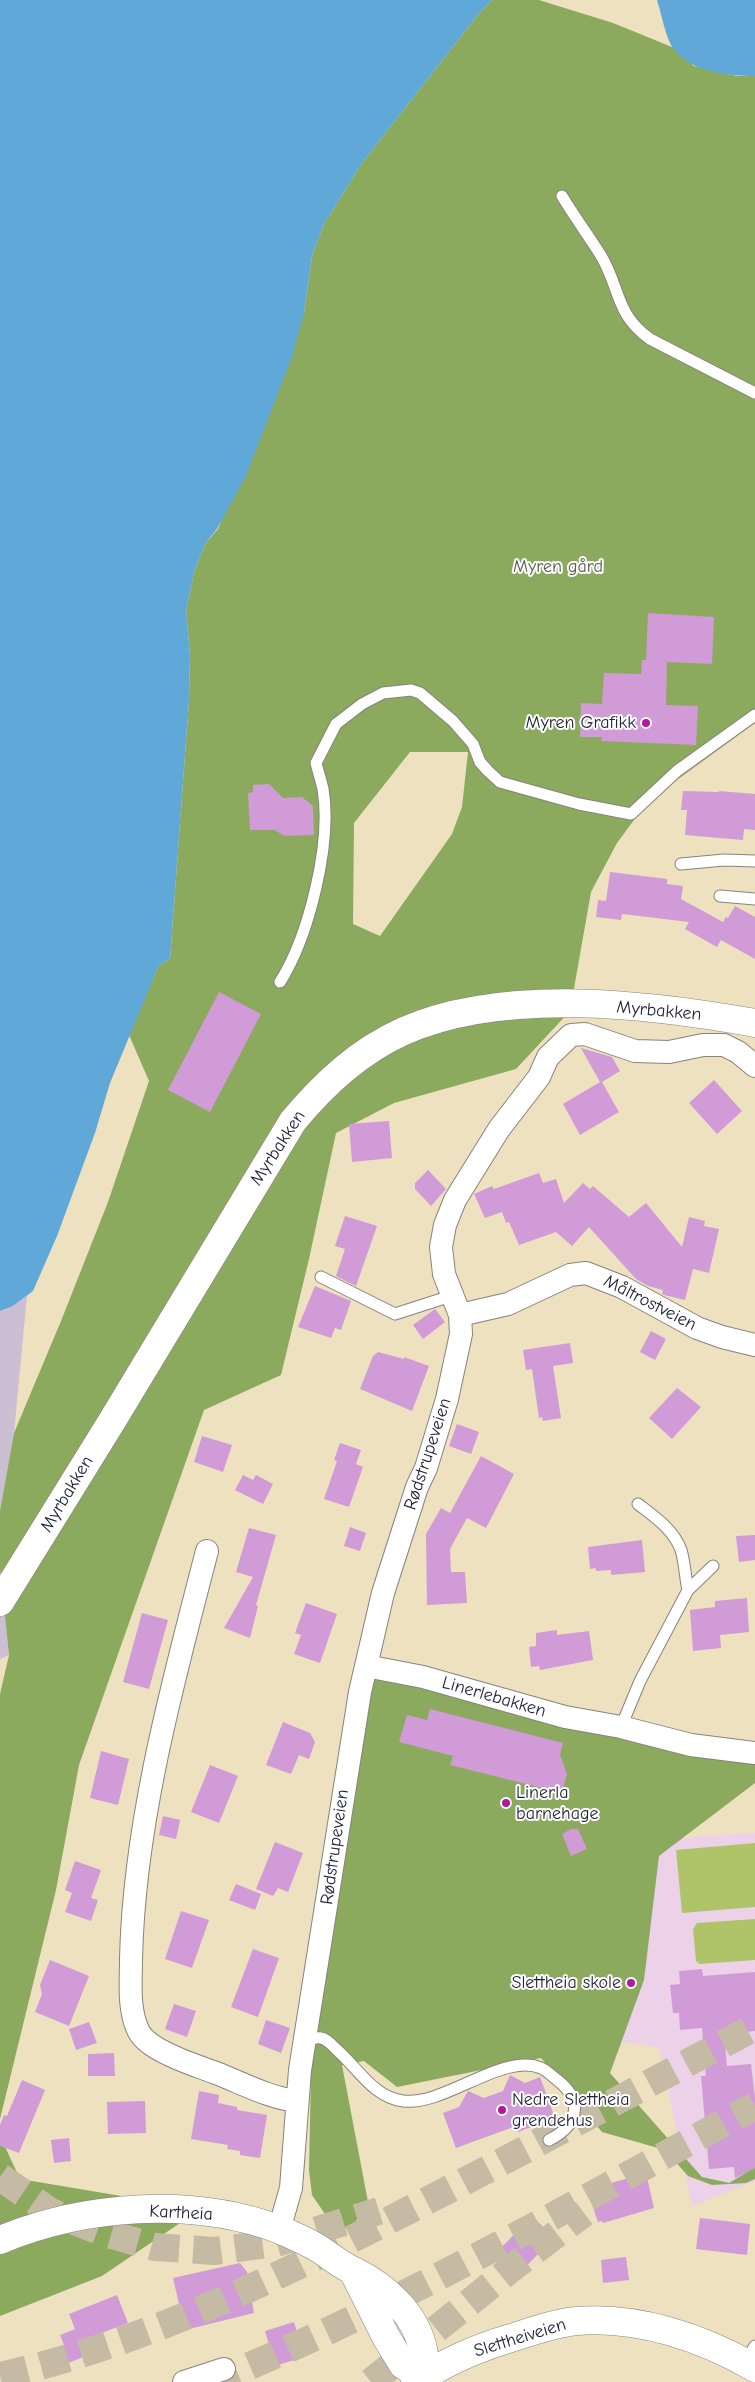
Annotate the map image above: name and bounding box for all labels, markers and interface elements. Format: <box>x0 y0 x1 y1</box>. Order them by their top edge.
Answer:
park label: Myren gård <box>513 556 603 578</box>
place label: Myren Grafikk <box>526 712 636 734</box>
marker: Myren Grafikk <box>640 717 652 729</box>
street label: Myrbakken <box>616 997 702 1025</box>
street label: Myrbakken <box>246 1106 310 1190</box>
street label: Måltrostveien <box>600 1270 700 1336</box>
street label: Rødstrupeveien <box>400 1395 456 1513</box>
street label: Myrbakken <box>36 1452 98 1536</box>
street label: Linerlebakken <box>440 1672 548 1722</box>
place label: Linerla barnehage <box>516 1782 599 1825</box>
street label: Rødstrupeveien <box>316 1788 354 1906</box>
marker: Linerla barnehage <box>500 1797 512 1809</box>
place label: Slettheia skole <box>511 1972 621 1994</box>
marker: Slettheia skole <box>625 1977 637 1989</box>
place label: Nedre Slettheia grendehus <box>512 2089 629 2132</box>
marker: Nedre Slettheia grendehus <box>496 2104 508 2116</box>
street label: Kartheia <box>149 2201 213 2225</box>
street label: Slettheiveien <box>471 2314 569 2362</box>

